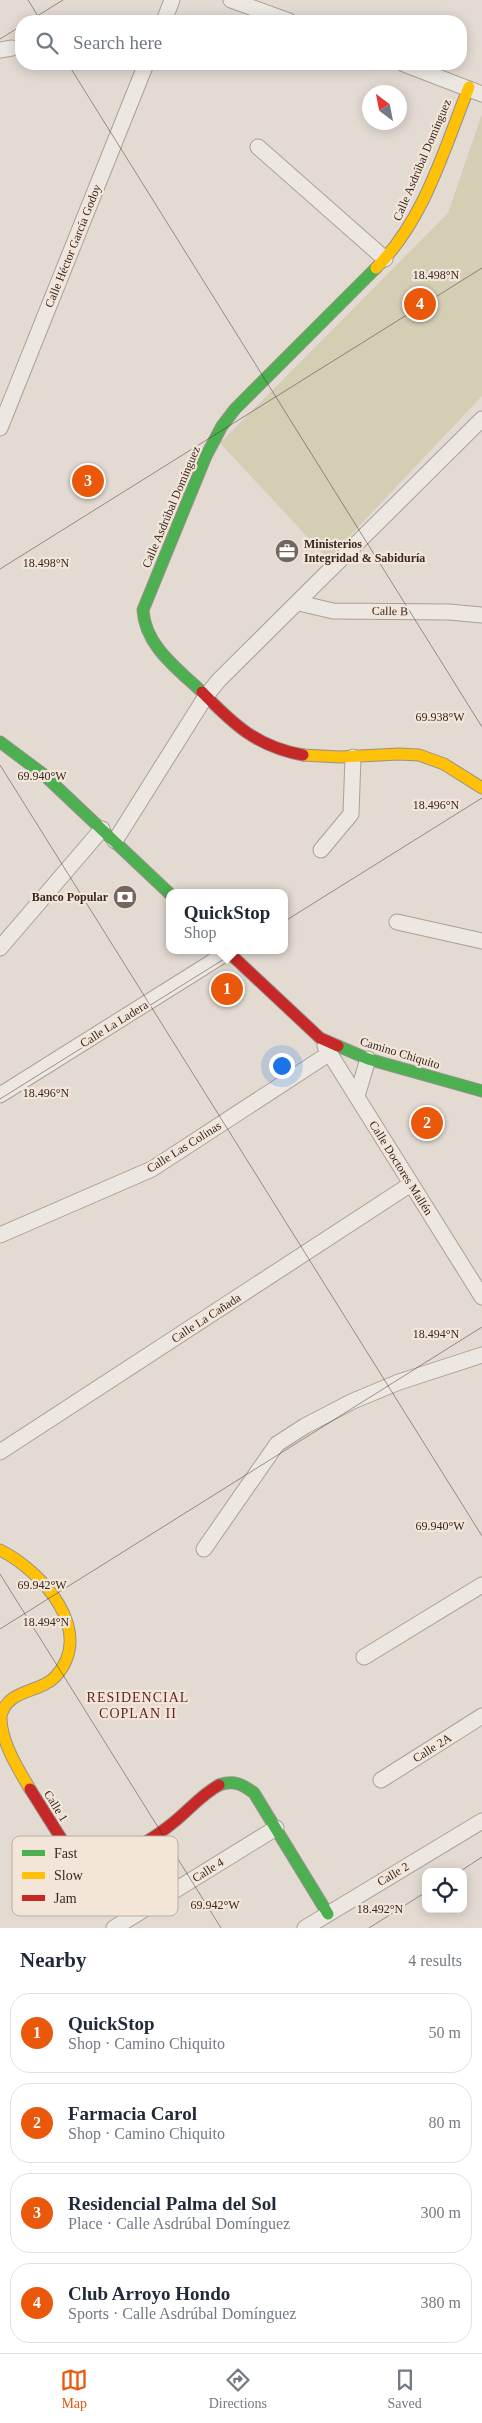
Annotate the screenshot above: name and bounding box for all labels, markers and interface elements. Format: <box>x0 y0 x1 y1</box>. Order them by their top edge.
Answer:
search box <box>15 15 467 70</box>
icon: search <box>33 29 61 57</box>
text: Search here <box>73 32 162 53</box>
north arrow <box>362 85 407 130</box>
street label: Calle Asdrúbal Domínguez <box>390 97 454 223</box>
street label: Calle Héctor García Godoy <box>42 182 104 310</box>
text: 18.498°N <box>413 268 460 282</box>
pin: 4 <box>404 285 436 323</box>
street label: Calle Asdrúbal Domínguez <box>139 444 203 570</box>
pin: 3 <box>72 462 104 500</box>
place label: Ministerios Integridad & Sabiduría <box>304 537 425 565</box>
office icon: Ministerios Integridad & Sabiduría <box>274 538 300 564</box>
text: 18.498°N <box>23 556 70 570</box>
street label: Calle B <box>372 604 408 618</box>
text: 69.938°W <box>415 710 465 724</box>
text: 69.940°W <box>17 769 67 783</box>
text: 18.496°N <box>413 798 460 812</box>
bank icon: Banco Popular <box>112 884 138 910</box>
popup <box>166 889 288 954</box>
place label: Banco Popular <box>32 890 109 904</box>
text: QuickStop <box>184 902 270 923</box>
text: Shop <box>184 924 217 941</box>
pin: 1 <box>211 970 243 1008</box>
street label: Calle La Ladera <box>78 997 151 1050</box>
street label: Camino Chiquito <box>358 1034 442 1072</box>
your location <box>269 1053 295 1079</box>
text: 18.496°N <box>23 1086 70 1100</box>
pin: 2 <box>411 1104 443 1142</box>
street label: Calle Las Colinas <box>144 1118 224 1176</box>
street label: Calle Doctores Mallén <box>366 1118 436 1218</box>
street label: Calle La Cañada <box>169 1290 244 1346</box>
text: 18.494°N <box>413 1327 460 1341</box>
text: 69.940°W <box>415 1519 465 1533</box>
text: 69.942°W <box>17 1578 67 1592</box>
text: 18.494°N <box>23 1615 70 1629</box>
district label: RESIDENCIAL COPLAN II <box>87 1690 189 1721</box>
street label: Calle 2A <box>410 1730 454 1765</box>
street label: Calle 1 <box>41 1788 71 1824</box>
legend <box>12 1836 178 1916</box>
text: Fast <box>54 1846 77 1861</box>
street label: Calle 4 <box>190 1855 226 1885</box>
street label: Calle 2 <box>375 1859 411 1889</box>
text: Slow <box>54 1868 84 1883</box>
map controls <box>422 1868 467 1913</box>
button: locate <box>422 1868 467 1913</box>
text: Jam <box>54 1891 77 1906</box>
text: 69.942°W <box>190 1898 240 1912</box>
text: 18.492°N <box>357 1902 404 1916</box>
text: Nearby <box>20 1948 87 1972</box>
text: 4 results <box>408 1952 462 1969</box>
text: QuickStop <box>68 2013 155 2034</box>
text: 1 <box>33 2024 41 2041</box>
text: 50 m <box>429 2024 461 2041</box>
text: Shop · Camino Chiquito <box>68 2035 225 2052</box>
text: Farmacia Carol <box>68 2103 197 2124</box>
text: 2 <box>33 2114 41 2131</box>
text: 80 m <box>429 2114 461 2131</box>
text: Shop · Camino Chiquito <box>68 2125 225 2142</box>
text: Residencial Palma del Sol <box>68 2193 276 2214</box>
text: 3 <box>33 2204 41 2221</box>
text: 300 m <box>421 2204 461 2221</box>
text: Place · Calle Asdrúbal Domínguez <box>68 2215 290 2232</box>
text: Club Arroyo Hondo <box>68 2283 230 2304</box>
text: 4 <box>33 2294 41 2311</box>
text: 380 m <box>421 2294 461 2311</box>
text: Sports · Calle Asdrúbal Domínguez <box>68 2305 296 2322</box>
tab: Map <box>60 2366 88 2412</box>
tab: Directions <box>209 2366 267 2412</box>
tab: Saved <box>388 2366 422 2412</box>

